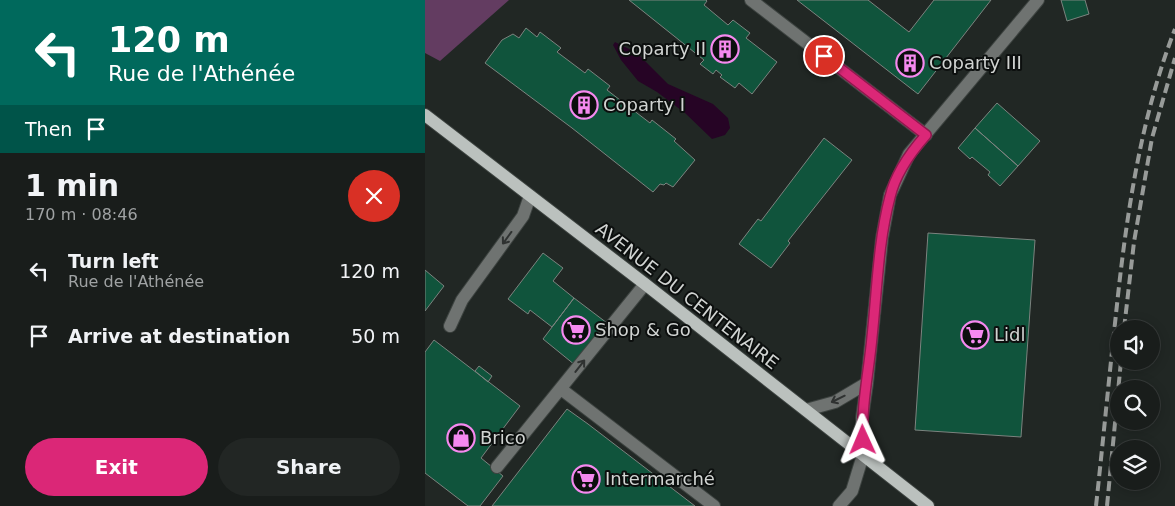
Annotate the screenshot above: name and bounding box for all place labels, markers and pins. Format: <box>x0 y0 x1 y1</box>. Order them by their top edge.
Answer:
building icon: Coparty II <box>710 34 740 64</box>
pin <box>803 35 845 77</box>
place label: Coparty II <box>619 38 706 59</box>
building icon: Coparty III <box>895 48 925 78</box>
place label: Coparty III <box>929 52 1022 73</box>
building icon: Coparty I <box>569 90 599 120</box>
place label: Coparty I <box>603 94 685 115</box>
supermarket icon: Shop & Go <box>561 315 591 345</box>
place label: Shop & Go <box>595 319 691 340</box>
supermarket icon: Lidl <box>960 320 990 350</box>
place label: Lidl <box>994 324 1025 345</box>
shop icon: Brico <box>446 423 476 453</box>
place label: Brico <box>480 427 526 448</box>
supermarket icon: Intermarché <box>571 464 601 494</box>
place label: Intermarché <box>605 468 715 489</box>

